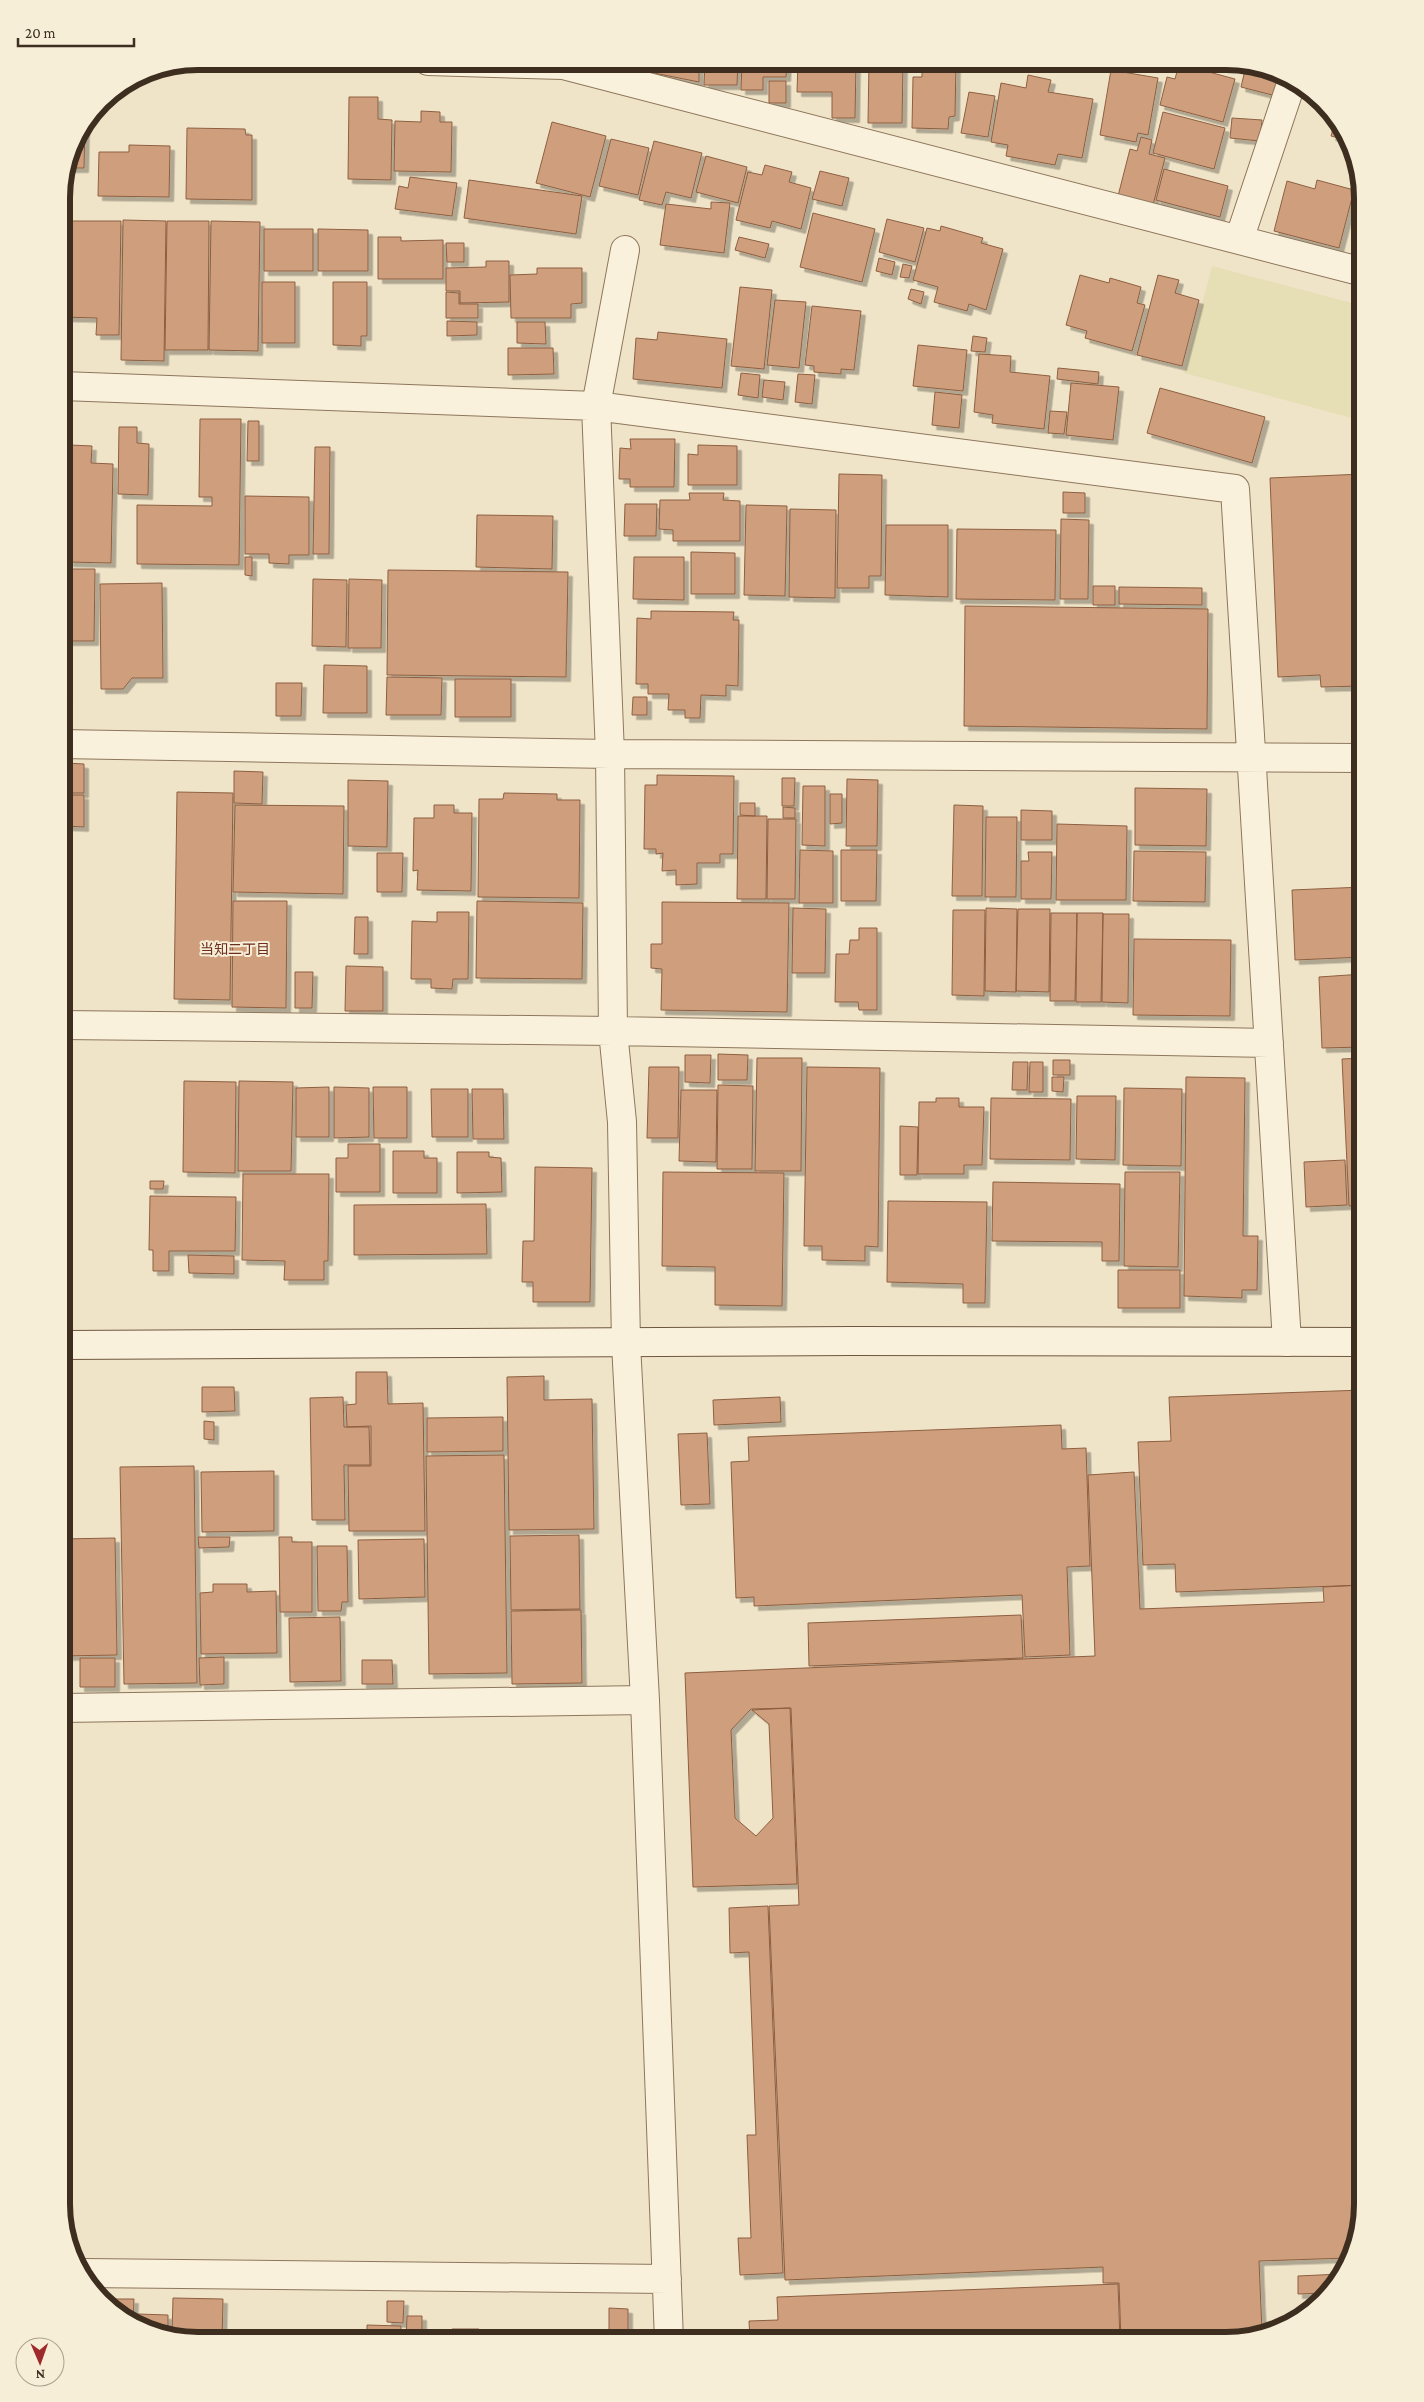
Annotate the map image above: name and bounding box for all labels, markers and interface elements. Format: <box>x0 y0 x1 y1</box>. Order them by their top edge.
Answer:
scale bar <box>18 15 134 47</box>
text: 20 m <box>25 25 56 41</box>
district label: 当知二丁目 <box>200 941 270 957</box>
north arrow <box>15 2337 65 2387</box>
text: N <box>35 2367 46 2383</box>

